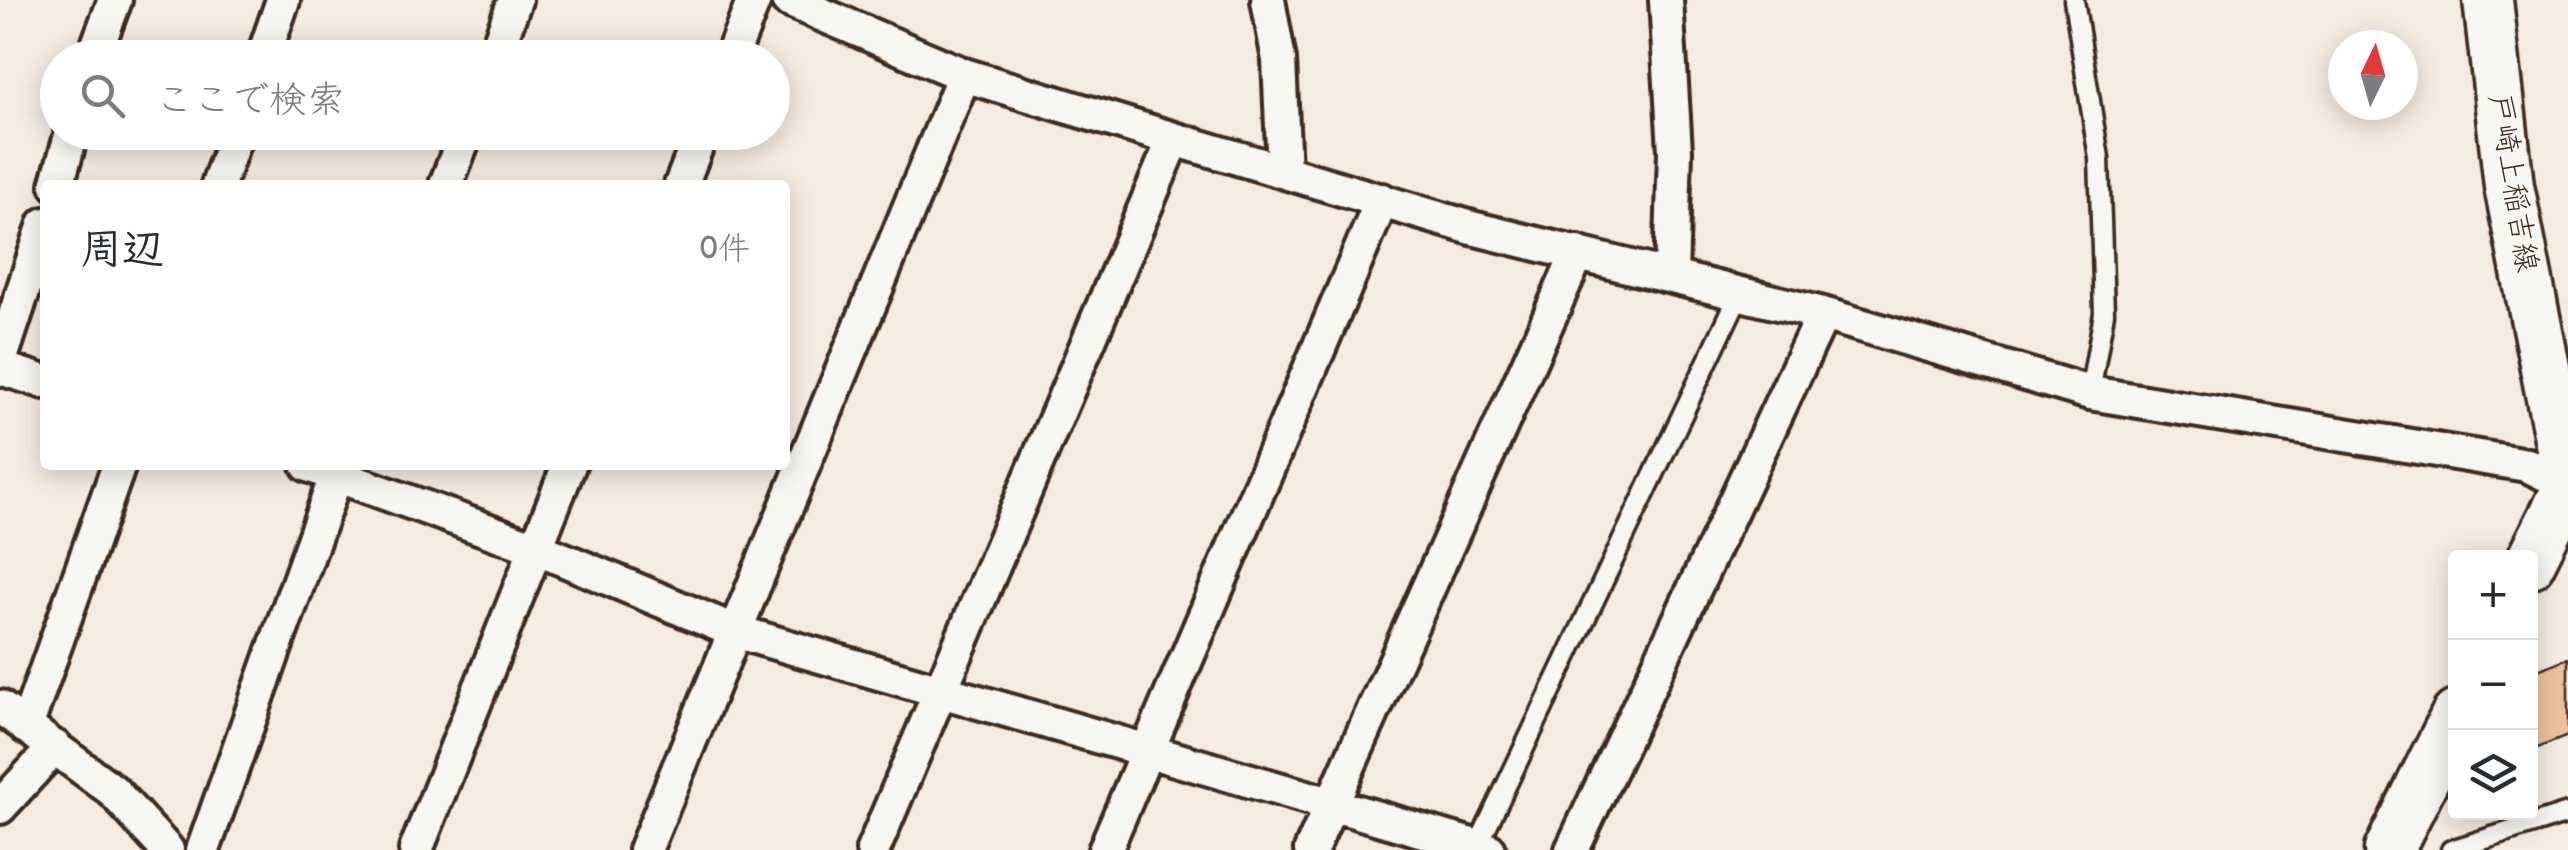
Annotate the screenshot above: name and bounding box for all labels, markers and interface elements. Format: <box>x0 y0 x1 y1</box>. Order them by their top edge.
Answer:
north arrow <box>2328 30 2418 120</box>
search box <box>40 40 790 150</box>
icon: search <box>75 68 130 123</box>
text: ここで検索 <box>155 78 345 123</box>
street label: 戸崎上稲吉線 <box>2481 91 2545 275</box>
text: 周辺 <box>80 225 164 276</box>
text: 0件 <box>699 230 750 269</box>
map controls <box>2448 550 2538 820</box>
button: + <box>2448 550 2538 640</box>
button: − <box>2448 640 2538 730</box>
button: layers <box>2448 730 2538 820</box>

